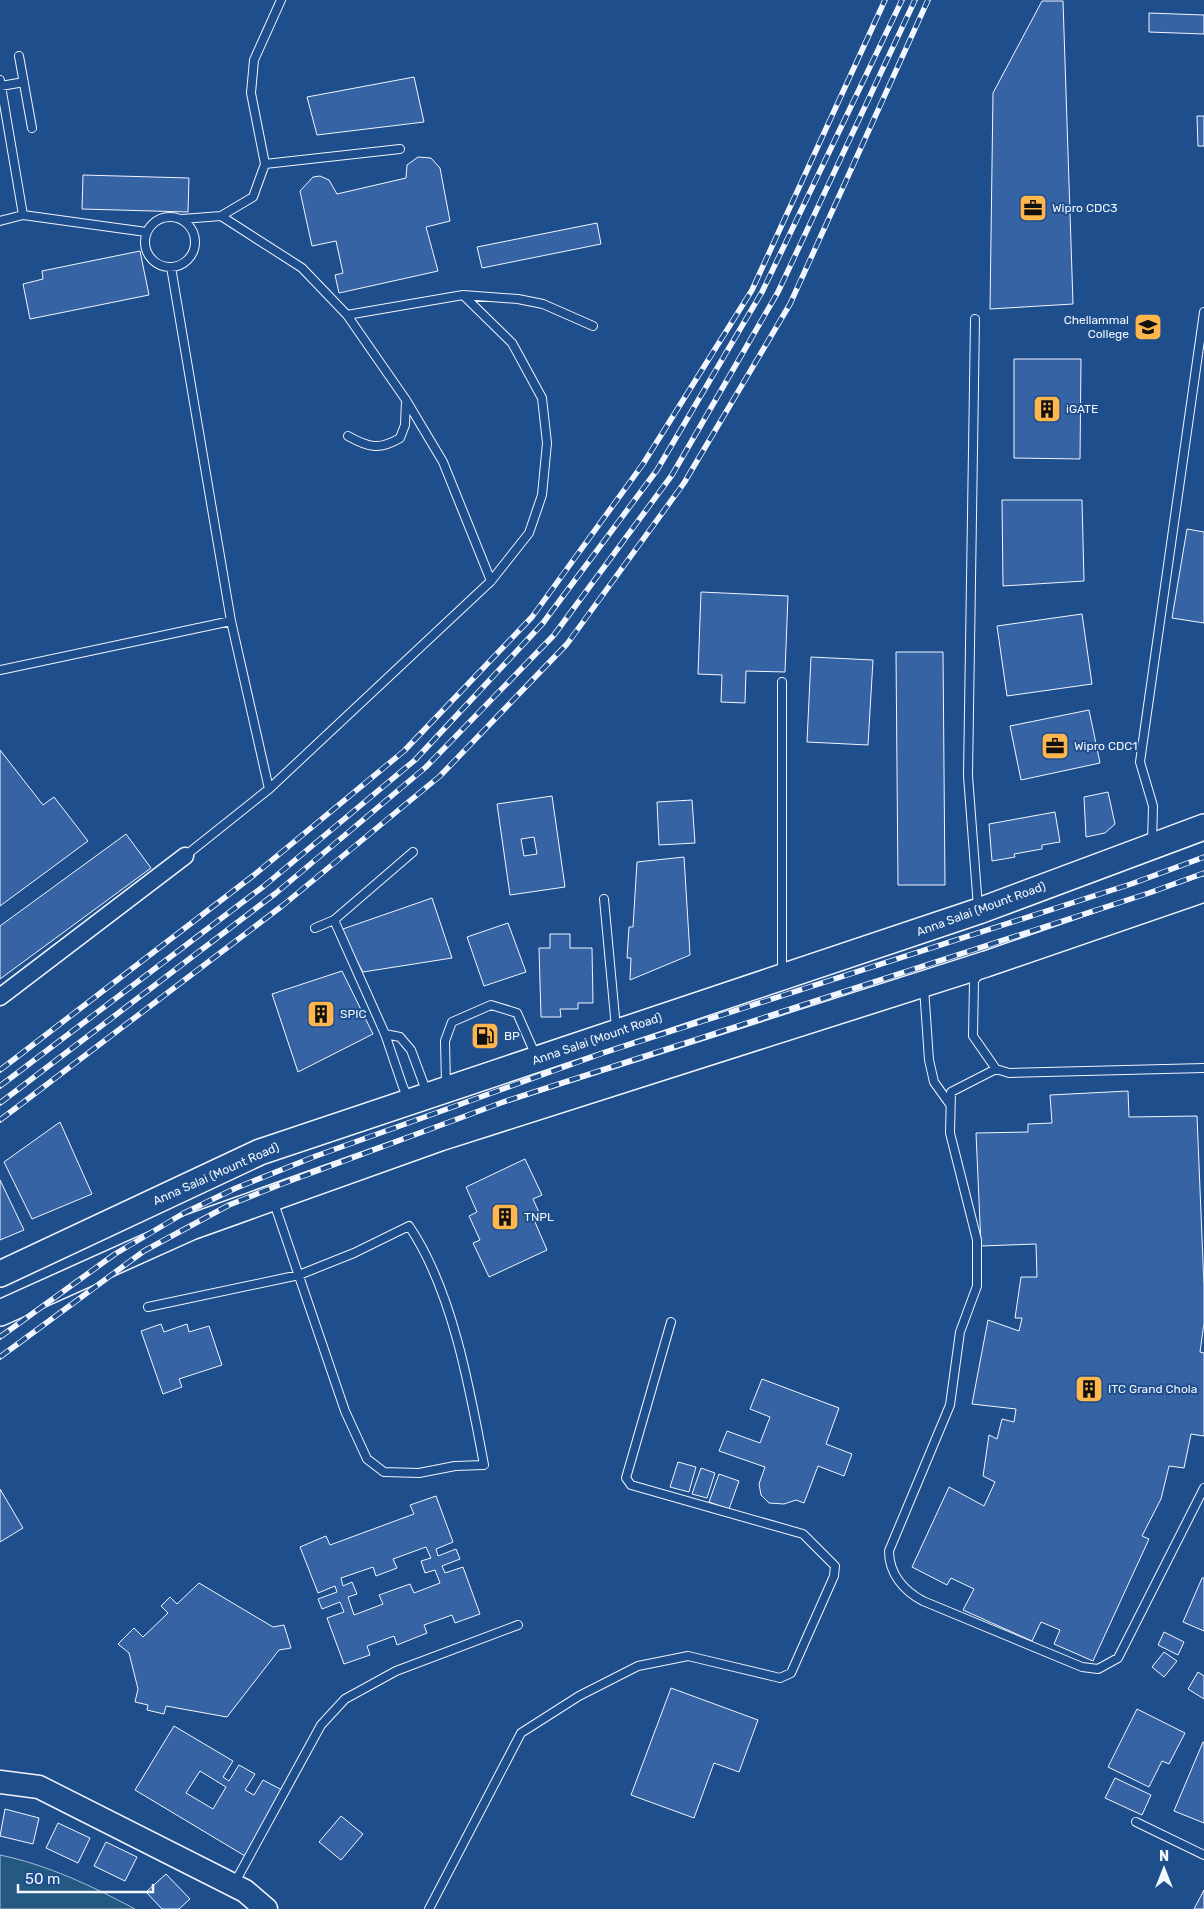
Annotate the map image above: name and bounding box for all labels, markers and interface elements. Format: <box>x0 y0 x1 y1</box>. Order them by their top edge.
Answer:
office icon: Wipro CDC3 <box>1018 193 1048 223</box>
place label: Wipro CDC3 <box>1052 201 1117 215</box>
school or university icon: Chellammal College <box>1133 312 1163 342</box>
place label: Chellammal College <box>1064 313 1129 341</box>
building icon: iGATE <box>1032 394 1062 424</box>
place label: iGATE <box>1066 402 1098 416</box>
office icon: Wipro CDC1 <box>1040 731 1070 761</box>
place label: Wipro CDC1 <box>1074 739 1137 753</box>
street label: Anna Salai (Mount Road) <box>914 879 1048 939</box>
building icon: SPIC <box>306 999 336 1029</box>
place label: SPIC <box>340 1007 366 1021</box>
street label: Anna Salai (Mount Road) <box>530 1010 664 1068</box>
fuel station icon: BP <box>470 1021 500 1051</box>
place label: BP <box>504 1029 520 1043</box>
street label: Anna Salai (Mount Road) <box>151 1140 281 1208</box>
building icon: TNPL <box>490 1202 520 1232</box>
place label: TNPL <box>524 1210 554 1224</box>
building icon: ITC Grand Chola <box>1074 1374 1104 1404</box>
place label: ITC Grand Chola <box>1108 1382 1197 1396</box>
north arrow <box>1139 1844 1189 1894</box>
text: N <box>1159 1848 1169 1865</box>
scale bar <box>18 1862 152 1894</box>
text: 50 m <box>25 1870 60 1888</box>

